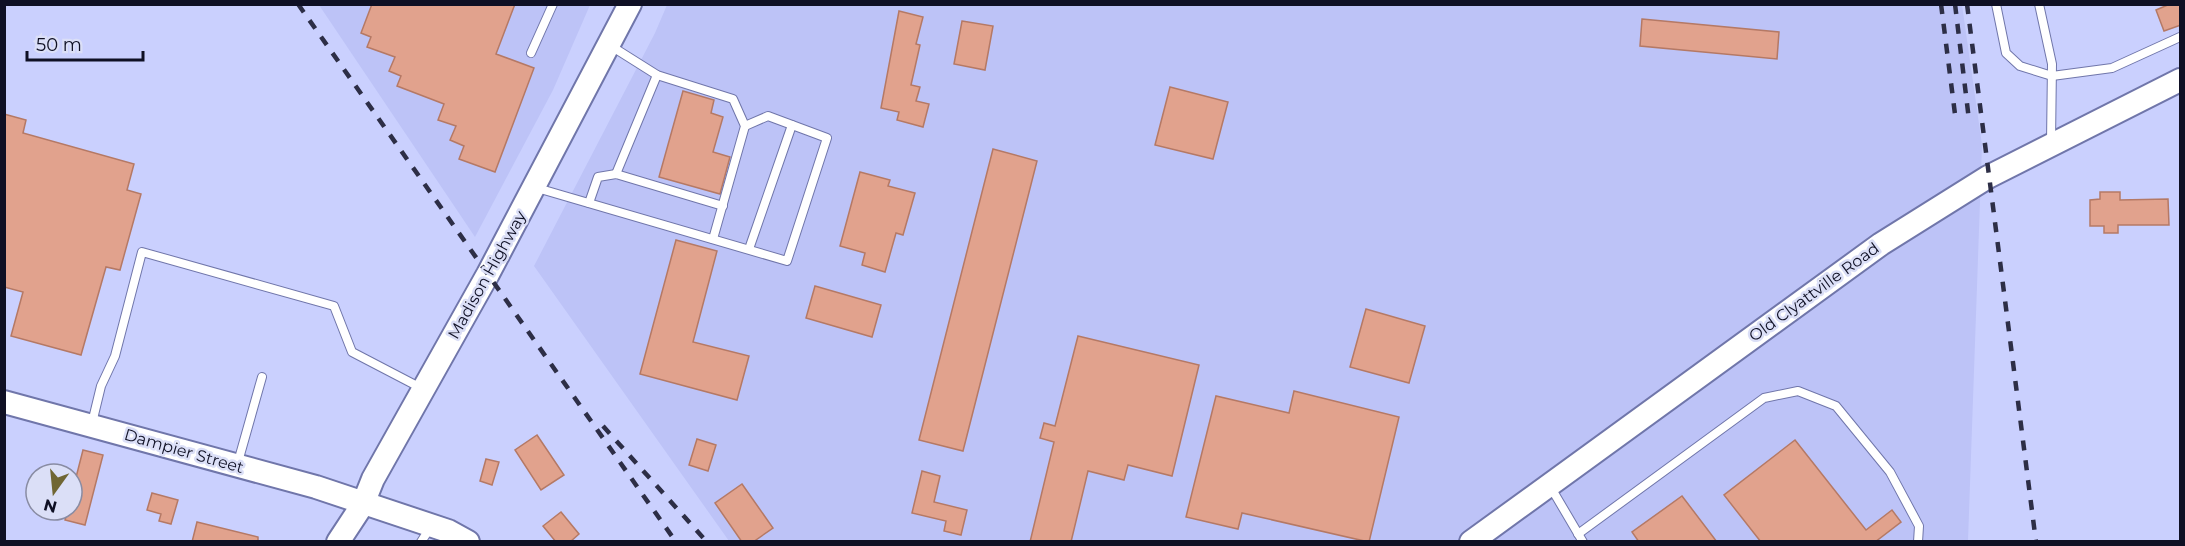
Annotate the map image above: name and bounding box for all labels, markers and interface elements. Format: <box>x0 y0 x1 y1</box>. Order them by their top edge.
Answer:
scale bar <box>27 24 142 62</box>
text: 50 m <box>36 34 82 56</box>
street label: Madison Highway <box>444 207 530 342</box>
street label: Old Clyattville Road <box>1745 238 1883 346</box>
street label: Dampier Street <box>122 425 246 477</box>
north arrow <box>24 462 84 522</box>
text: N <box>42 495 59 517</box>

